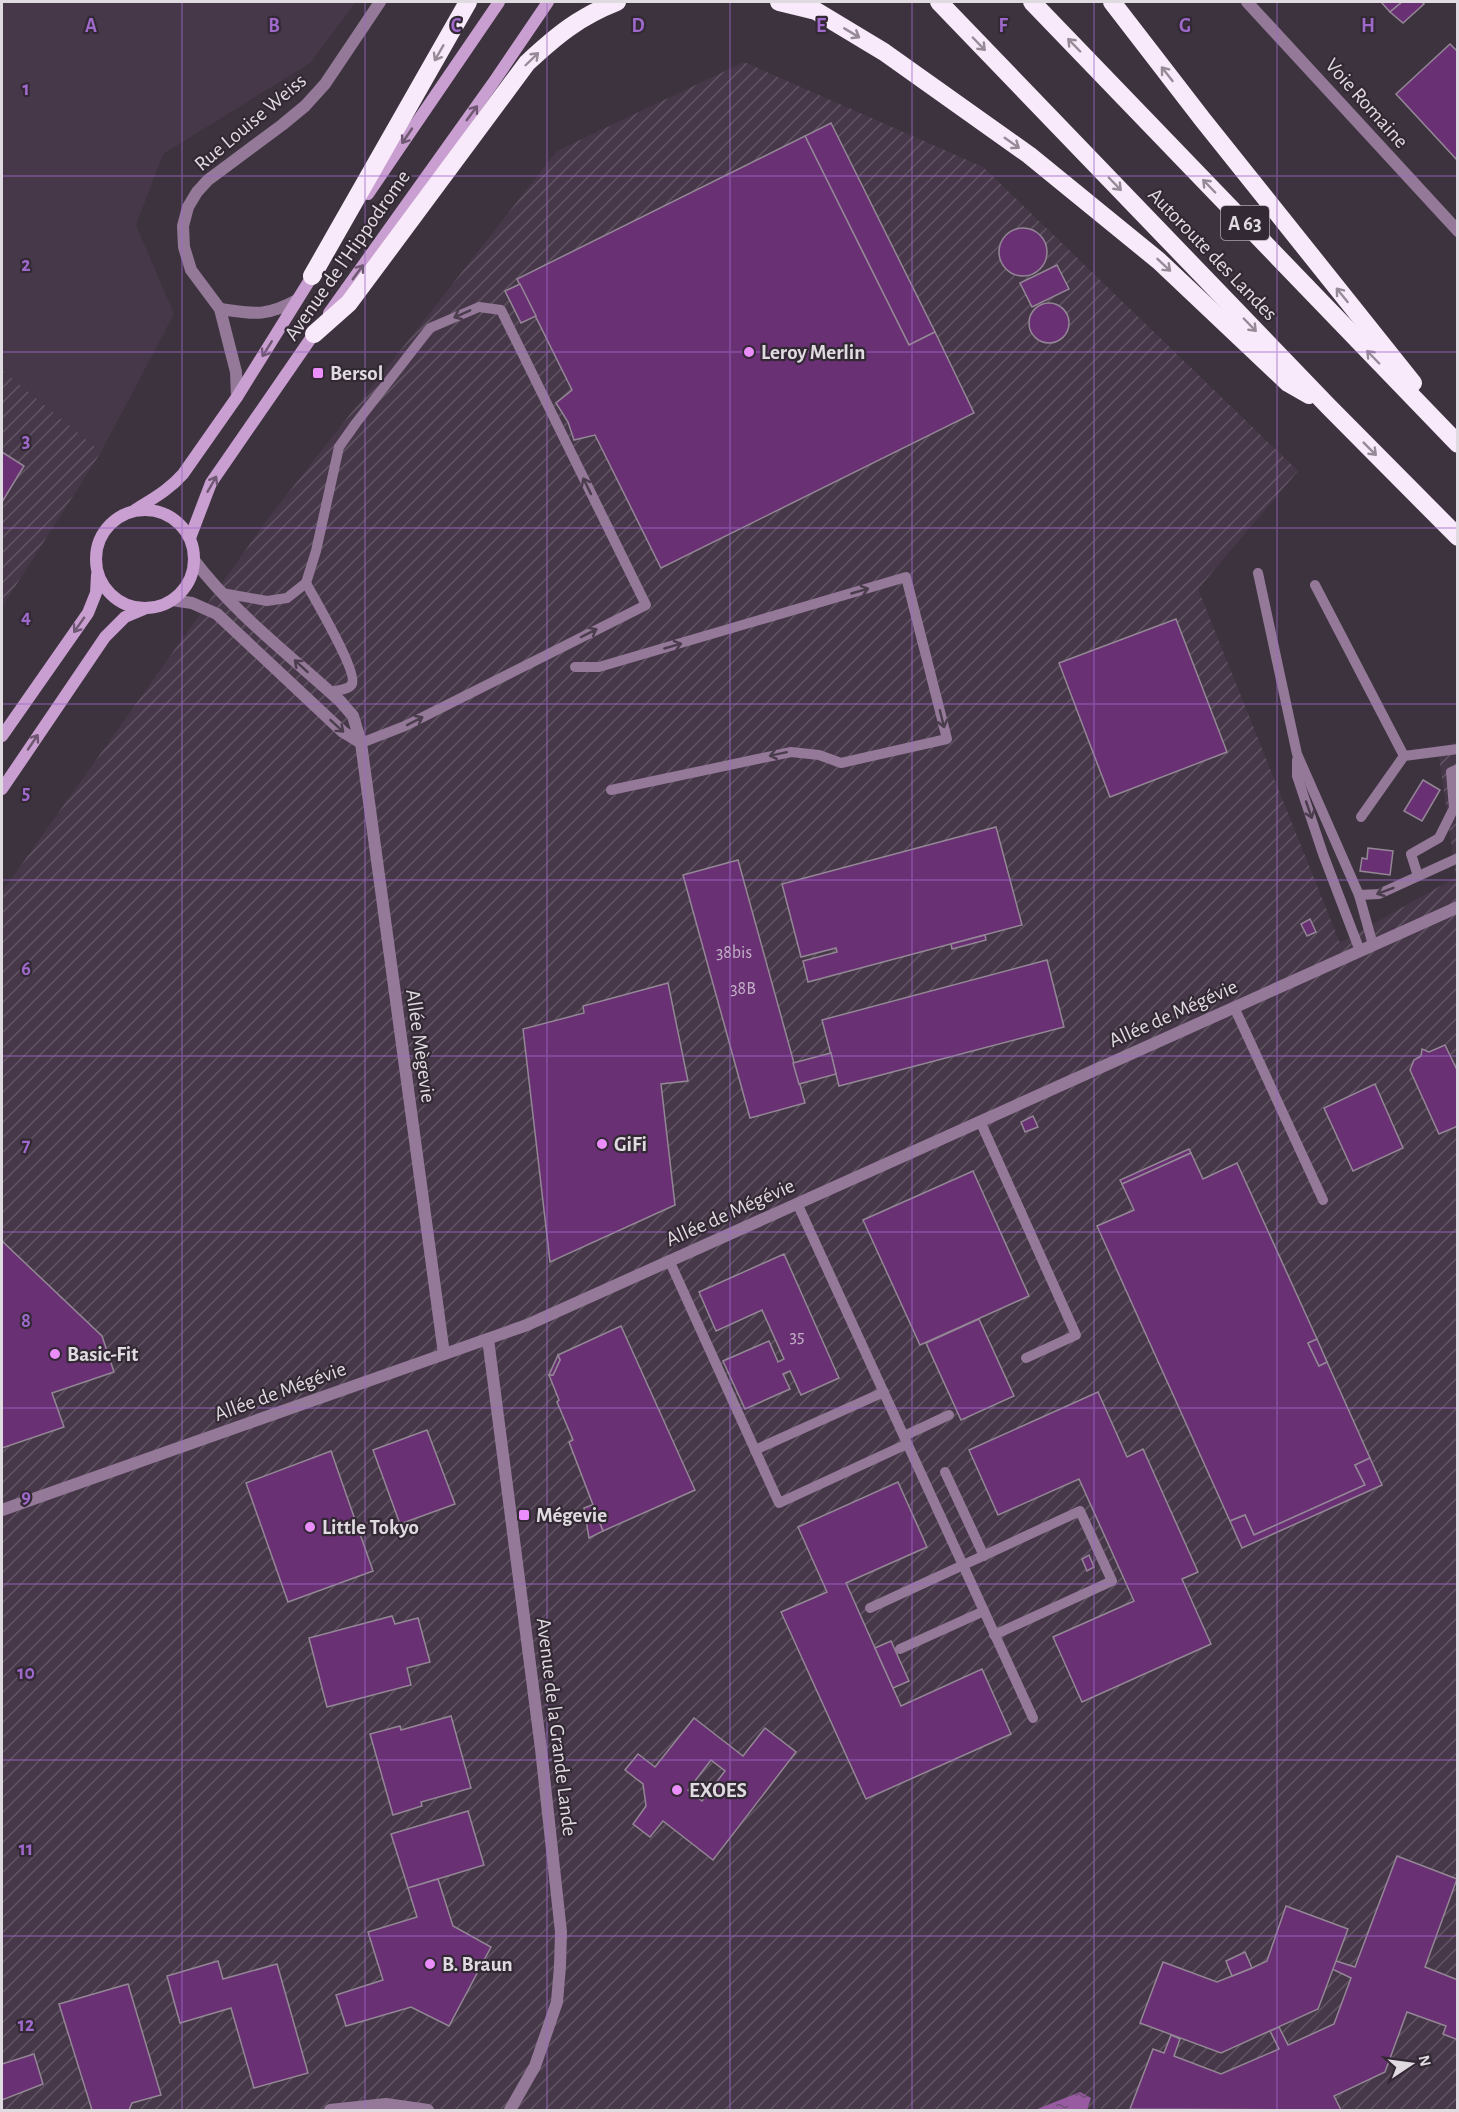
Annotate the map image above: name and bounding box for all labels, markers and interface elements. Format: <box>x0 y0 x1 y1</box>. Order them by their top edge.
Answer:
text: A <box>85 16 97 36</box>
text: B <box>268 16 280 36</box>
text: C <box>451 16 462 36</box>
text: D <box>631 16 645 36</box>
text: E <box>816 16 826 36</box>
text: F <box>998 16 1008 36</box>
text: G <box>1179 16 1191 36</box>
text: H <box>1361 16 1375 36</box>
one-way arrow <box>843 27 860 39</box>
one-way arrow <box>972 36 987 51</box>
one-way arrow <box>1067 38 1081 53</box>
one-way arrow <box>433 43 444 61</box>
one-way arrow <box>524 52 539 67</box>
street label: Voie Romaine <box>1321 54 1412 152</box>
one-way arrow <box>1161 67 1174 83</box>
street label: Rue Louise Weiss <box>190 70 310 175</box>
text: 1 <box>22 79 30 99</box>
one-way arrow <box>466 105 478 121</box>
one-way arrow <box>401 128 413 144</box>
one-way arrow <box>1004 137 1020 149</box>
street label: Avenue de l'Hippodrome <box>281 166 414 344</box>
one-way arrow <box>1107 177 1122 192</box>
one-way arrow <box>1202 179 1216 194</box>
street label: Autoroute des Landes <box>1144 184 1281 325</box>
road number: A 63 <box>1221 206 1269 240</box>
text: 2 <box>21 255 31 275</box>
one-way arrow <box>1156 258 1171 272</box>
one-way arrow <box>352 264 364 280</box>
one-way arrow <box>1336 287 1349 303</box>
one-way arrow <box>453 309 471 321</box>
one-way arrow <box>1242 317 1257 332</box>
one-way arrow <box>261 340 273 357</box>
place label: Leroy Merlin <box>761 342 865 363</box>
marker: Leroy Merlin <box>742 345 756 359</box>
one-way arrow <box>1366 349 1381 364</box>
place label: Bersol <box>330 363 383 384</box>
marker: Bersol <box>311 366 325 380</box>
text: 3 <box>22 431 30 451</box>
one-way arrow <box>1363 441 1378 456</box>
one-way arrow <box>206 476 218 493</box>
one-way arrow <box>581 478 593 496</box>
one-way arrow <box>850 585 869 596</box>
text: 4 <box>21 607 31 627</box>
one-way arrow <box>73 617 85 633</box>
one-way arrow <box>580 627 598 638</box>
one-way arrow <box>663 640 682 651</box>
one-way arrow <box>294 659 309 673</box>
one-way arrow <box>937 709 949 728</box>
one-way arrow <box>406 715 424 726</box>
one-way arrow <box>329 719 344 733</box>
one-way arrow <box>27 734 39 751</box>
one-way arrow <box>769 749 788 761</box>
text: 5 <box>22 783 30 803</box>
one-way arrow <box>1304 800 1315 819</box>
one-way arrow <box>1377 886 1395 897</box>
house number: 38bis <box>716 944 752 962</box>
text: 6 <box>21 959 31 979</box>
street label: Allée de Mégévie <box>1106 976 1241 1051</box>
house number: 38B <box>730 980 756 998</box>
street label: Allée Mègevie <box>402 988 439 1104</box>
place label: GiFi <box>614 1134 647 1155</box>
text: 7 <box>22 1135 31 1155</box>
marker: GiFi <box>595 1137 609 1151</box>
street label: Allée de Mégévie <box>663 1175 798 1250</box>
text: 8 <box>21 1311 31 1331</box>
house number: 35 <box>790 1328 804 1346</box>
place label: Basic-Fit <box>67 1344 138 1365</box>
marker: Basic-Fit <box>48 1347 62 1361</box>
street label: Allée de Mégévie <box>211 1358 349 1425</box>
text: 9 <box>21 1487 31 1507</box>
place label: Mégevie <box>536 1505 607 1526</box>
marker: Mégevie <box>517 1508 531 1522</box>
place label: Little Tokyo <box>322 1517 419 1538</box>
marker: Little Tokyo <box>303 1520 317 1534</box>
street label: Avenue de la Grande Lande <box>533 1617 580 1837</box>
text: 10 <box>17 1663 35 1683</box>
place label: EXOES <box>689 1780 747 1801</box>
marker: EXOES <box>670 1783 684 1797</box>
text: 11 <box>19 1839 33 1859</box>
place label: B. Braun <box>442 1954 513 1975</box>
marker: B. Braun <box>423 1957 437 1971</box>
text: 12 <box>18 2015 34 2035</box>
north arrow <box>1381 2034 1441 2094</box>
text: N <box>1416 2054 1434 2068</box>

